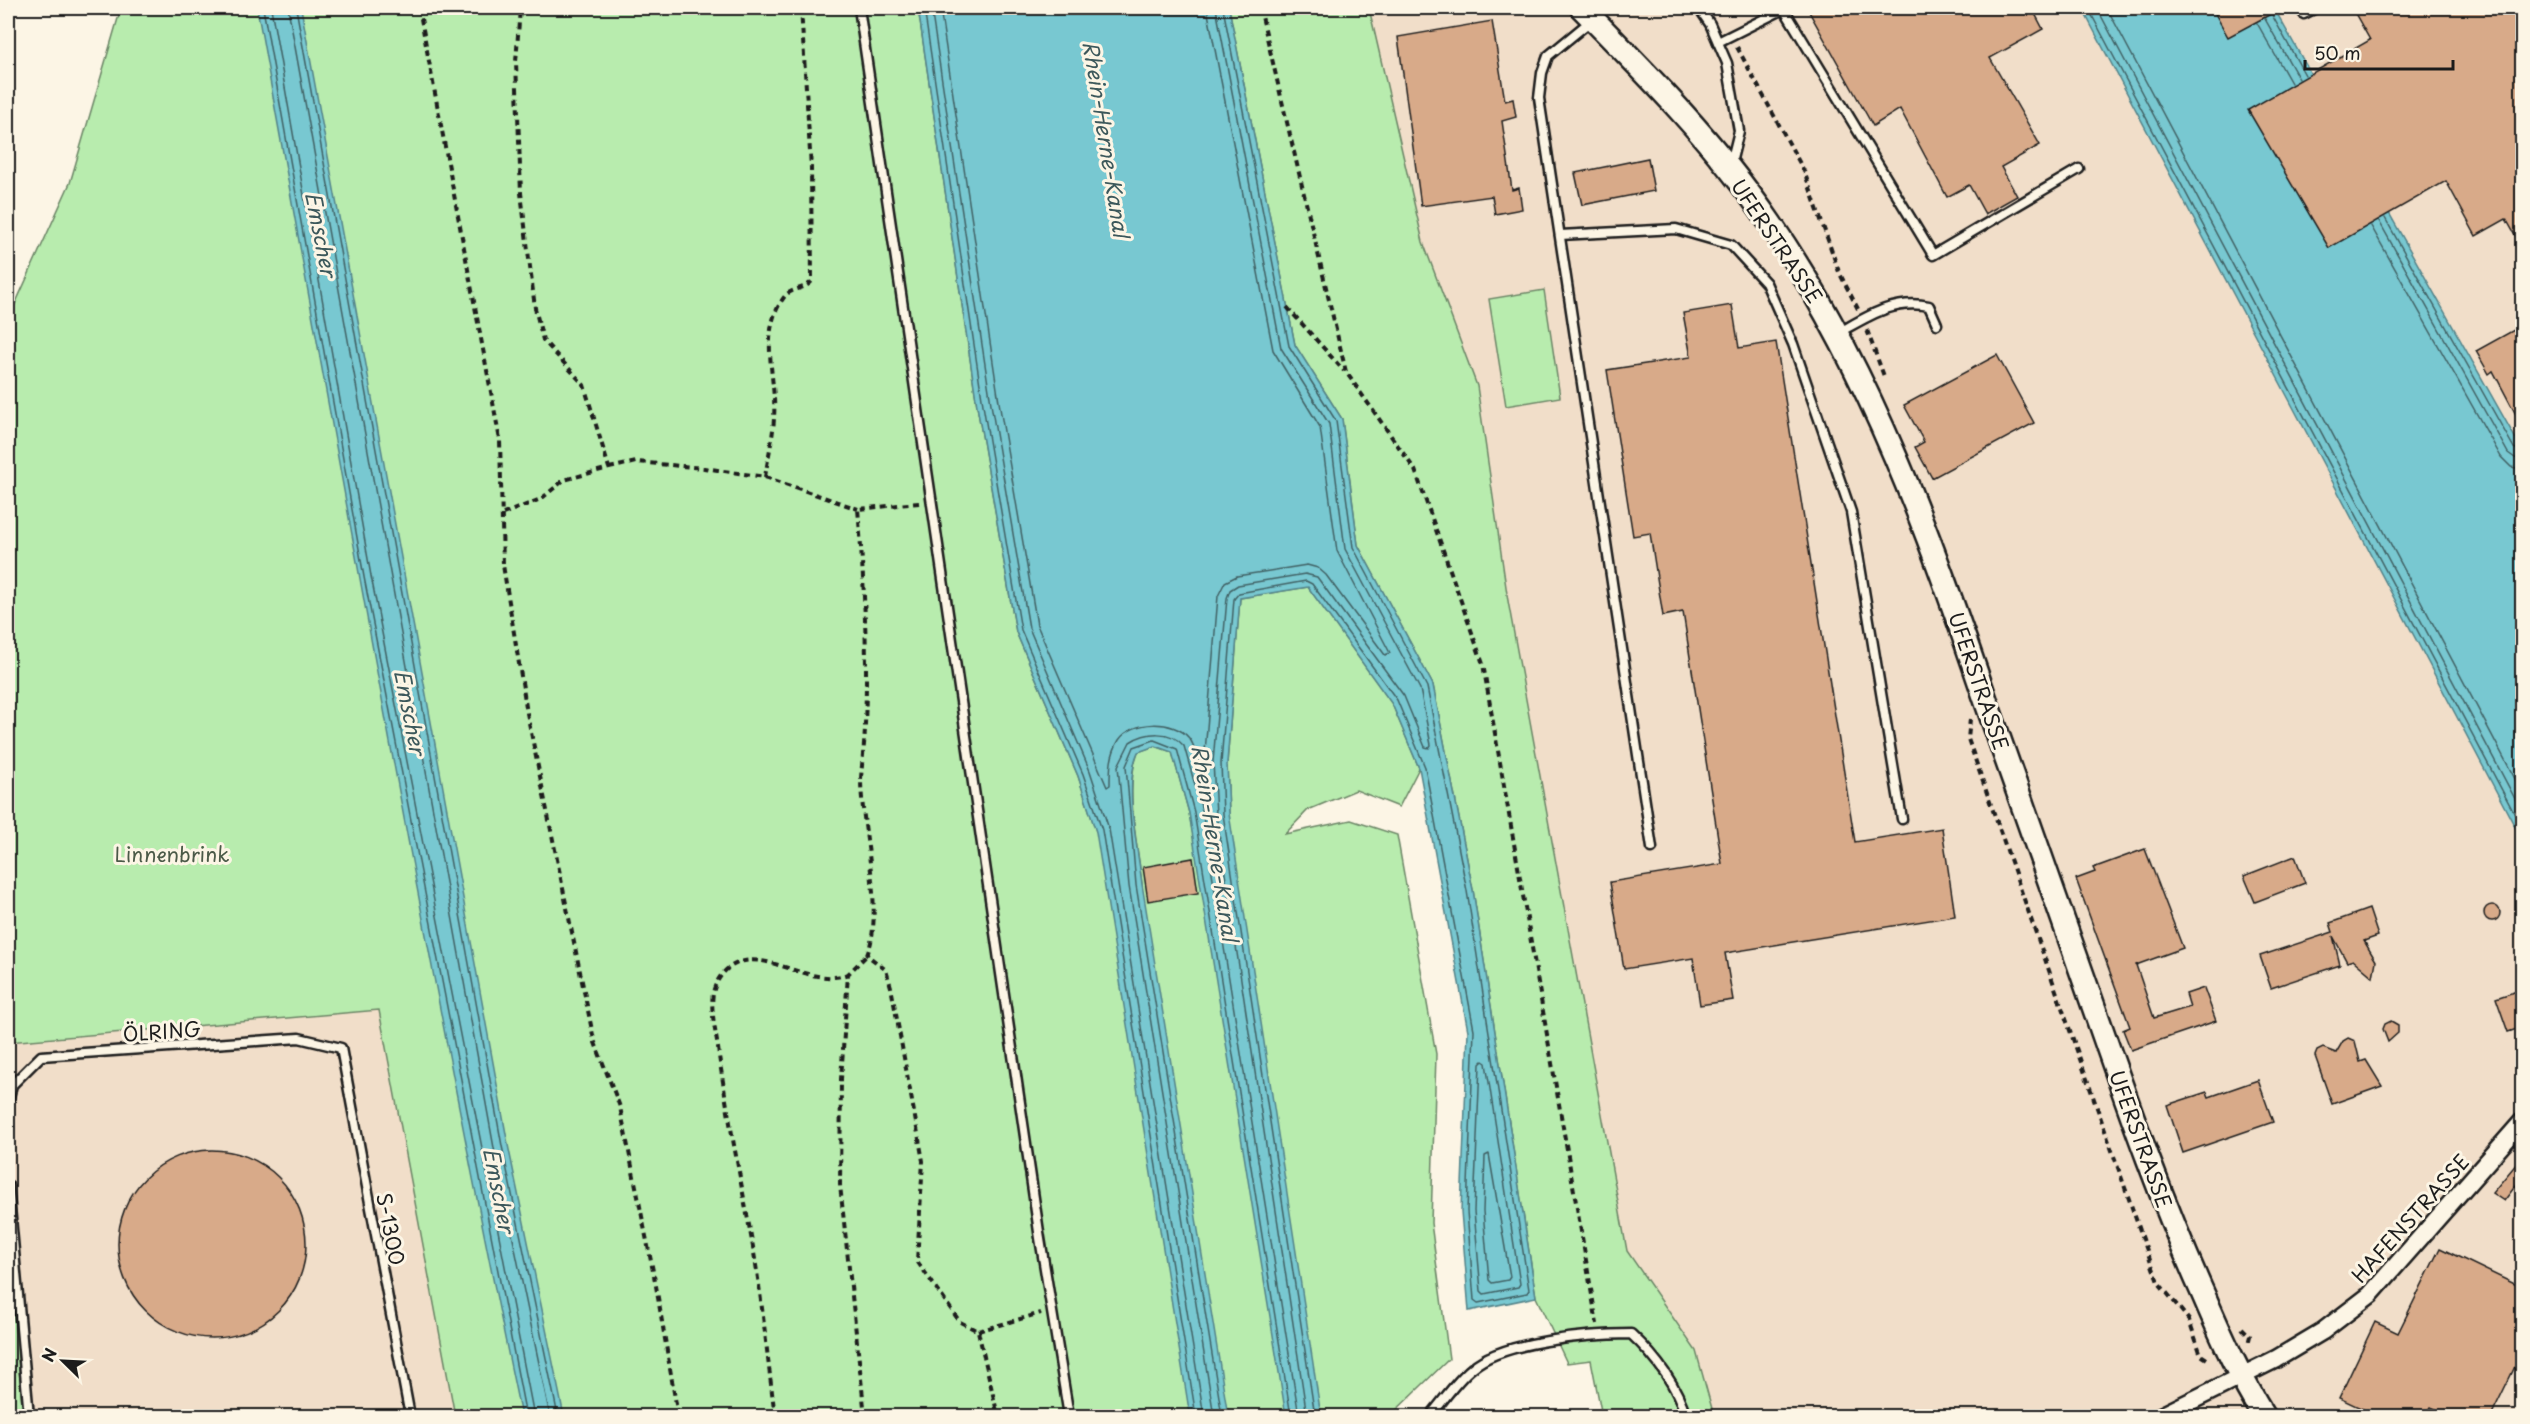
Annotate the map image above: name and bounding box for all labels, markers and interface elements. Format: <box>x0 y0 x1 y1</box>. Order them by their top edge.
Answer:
scale bar <box>2305 33 2454 71</box>
water label: Rhein-Herne-Kanal <box>1076 39 1139 243</box>
text: 50 m <box>2314 39 2361 66</box>
street label: UFERSTRASSE <box>1724 173 1830 309</box>
water label: Emscher <box>298 189 347 282</box>
street label: UFERSTRASSE <box>1941 608 2017 754</box>
water label: Emscher <box>387 667 436 760</box>
water label: Rhein-Herne-Kanal <box>1185 743 1248 947</box>
park label: Linnenbrink <box>115 839 229 869</box>
street label: ÖLRING <box>122 1013 202 1049</box>
street label: UFERSTRASSE <box>2102 1066 2180 1212</box>
water label: Emscher <box>476 1145 525 1238</box>
street label: HAFENSTRASSE <box>2344 1147 2476 1289</box>
street label: S-1300 <box>369 1190 413 1268</box>
north arrow <box>33 1331 93 1391</box>
text: N <box>35 1344 62 1365</box>

